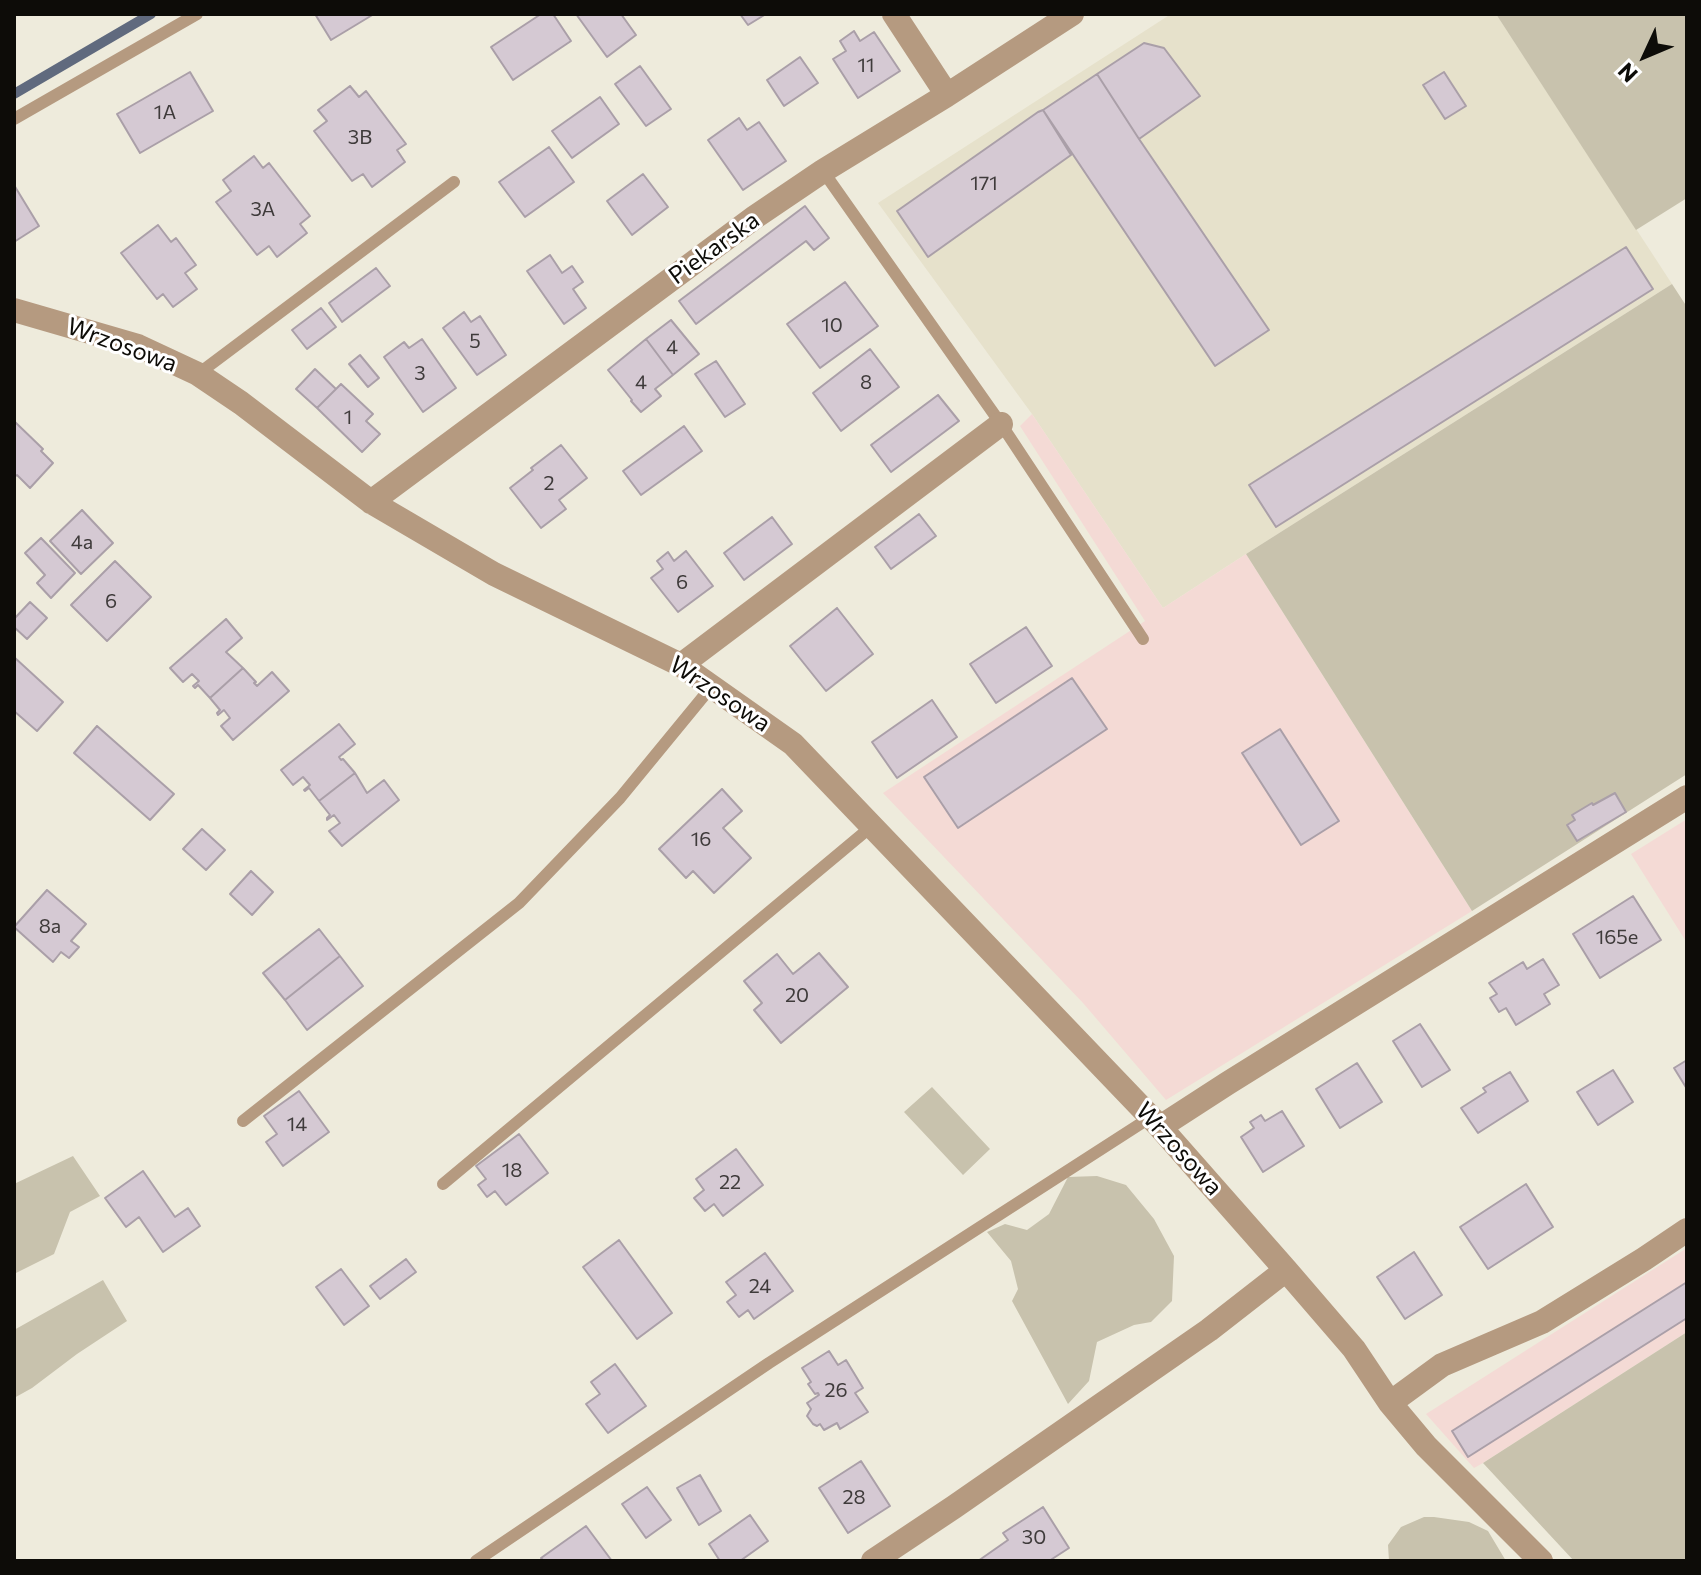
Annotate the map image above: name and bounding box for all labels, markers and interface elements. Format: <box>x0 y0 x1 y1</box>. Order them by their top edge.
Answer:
north arrow <box>1605 16 1685 96</box>
house number: 11 <box>857 53 875 77</box>
text: N <box>1612 58 1643 88</box>
house number: 1A <box>154 100 176 124</box>
house number: 3B <box>348 125 372 149</box>
house number: 171 <box>970 171 998 195</box>
house number: 3A <box>251 197 275 221</box>
street label: Piekarska <box>663 205 765 291</box>
street label: Wrzosowa <box>63 312 181 378</box>
house number: 10 <box>821 313 843 337</box>
house number: 5 <box>469 329 481 353</box>
house number: 4 <box>666 335 678 359</box>
house number: 3 <box>414 361 426 385</box>
house number: 4 <box>635 370 647 394</box>
house number: 8 <box>860 370 872 394</box>
house number: 1 <box>344 405 352 429</box>
house number: 2 <box>543 471 555 495</box>
house number: 4a <box>71 530 93 554</box>
house number: 6 <box>676 570 688 594</box>
house number: 6 <box>105 589 117 613</box>
street label: Wrzosowa <box>664 650 776 738</box>
house number: 16 <box>691 827 711 851</box>
house number: 8a <box>39 914 61 938</box>
house number: 165e <box>1596 925 1638 949</box>
house number: 20 <box>785 983 809 1007</box>
street label: Wrzosowa <box>1130 1097 1228 1201</box>
house number: 14 <box>287 1112 307 1136</box>
house number: 18 <box>502 1158 522 1182</box>
house number: 22 <box>719 1170 741 1194</box>
house number: 24 <box>749 1274 771 1298</box>
house number: 26 <box>824 1378 848 1402</box>
house number: 28 <box>842 1485 866 1509</box>
house number: 30 <box>1022 1525 1046 1549</box>

